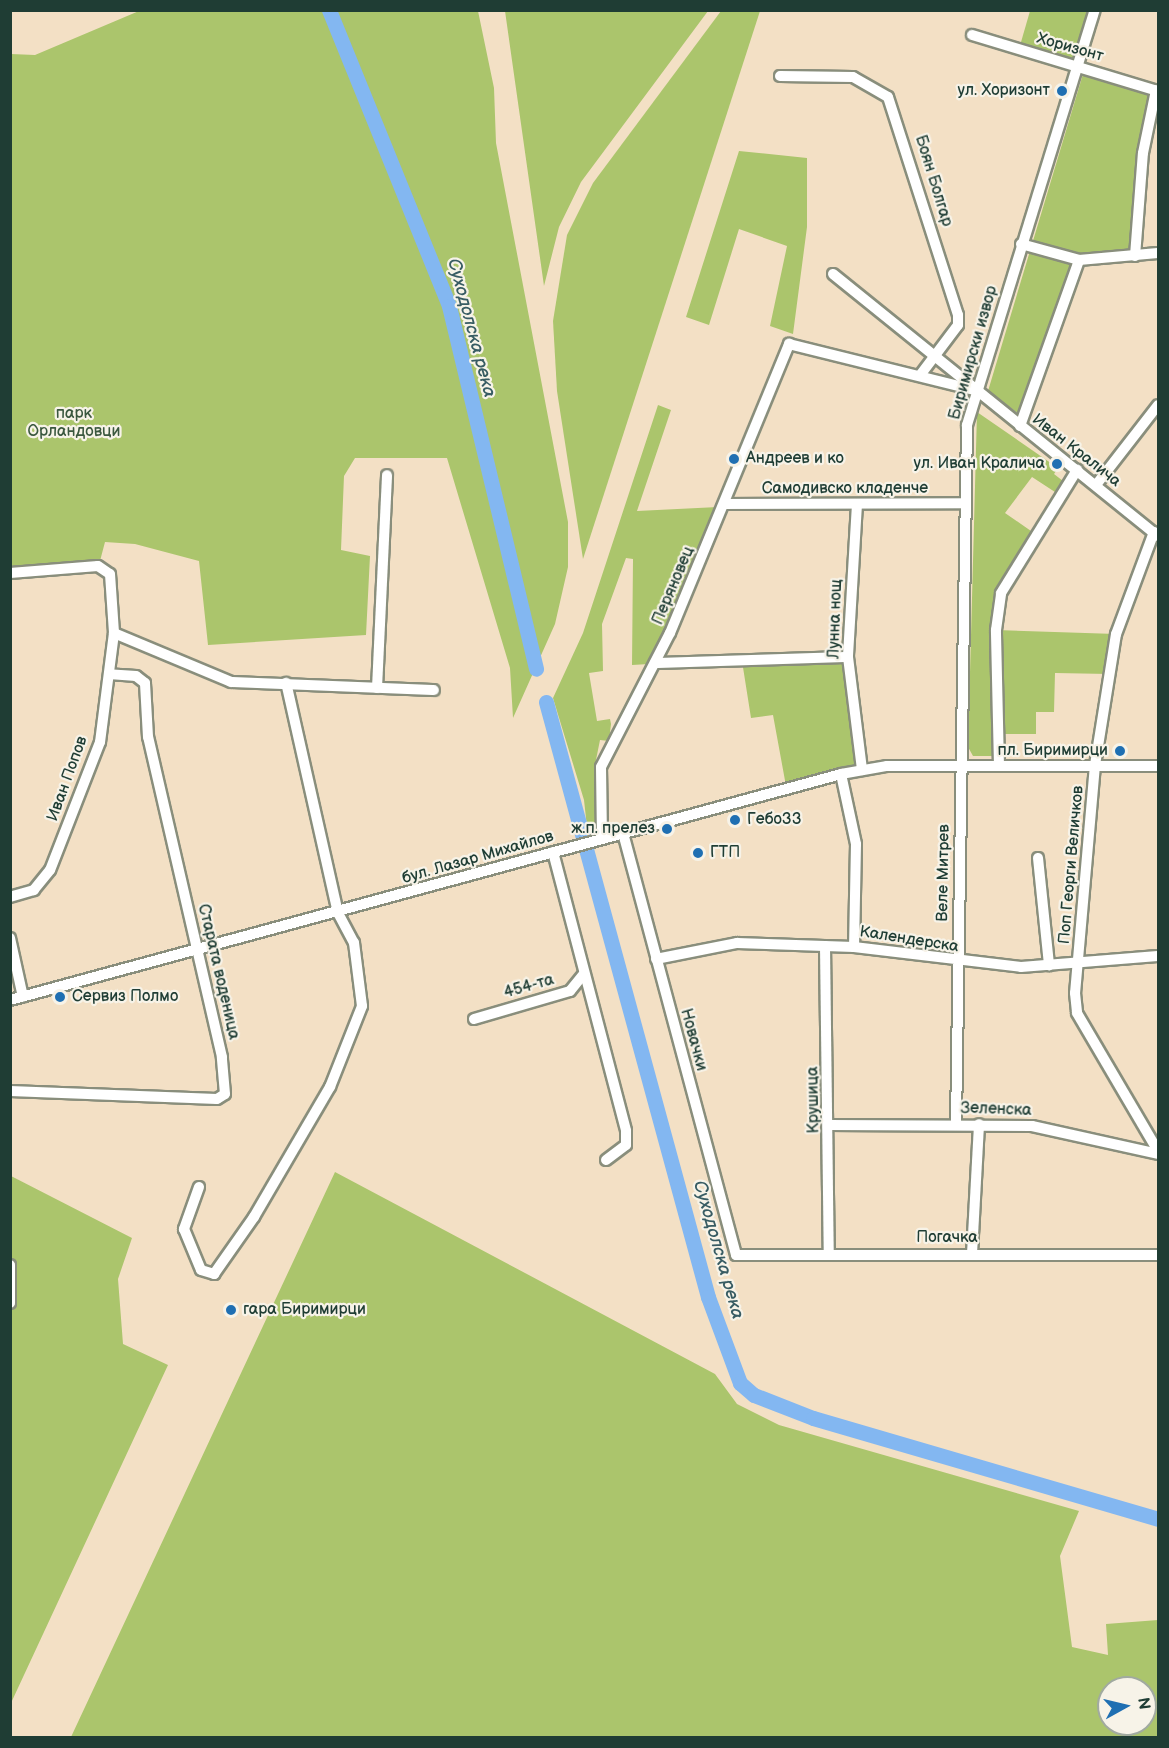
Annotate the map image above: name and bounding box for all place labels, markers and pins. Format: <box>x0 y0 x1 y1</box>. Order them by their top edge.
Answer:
place label: ул. Хоризонт <box>958 81 1050 101</box>
marker: ул. Хоризонт <box>1055 84 1069 98</box>
place label: Андреев и ко <box>746 449 844 469</box>
marker: Андреев и ко <box>727 452 741 466</box>
place label: ул. Иван Кралича <box>914 454 1045 474</box>
marker: ул. Иван Кралича <box>1050 457 1064 471</box>
place label: пл. Биримирци <box>997 741 1108 761</box>
marker: пл. Биримирци <box>1113 744 1127 758</box>
place label: Гебо33 <box>747 810 802 830</box>
marker: Гебо33 <box>728 813 742 827</box>
place label: ж.п. прелез <box>571 819 655 839</box>
marker: ж.п. прелез <box>660 822 674 836</box>
place label: ГТП <box>710 843 740 863</box>
marker: ГТП <box>691 846 705 860</box>
place label: Сервиз Полмо <box>72 987 178 1007</box>
marker: Сервиз Полмо <box>53 990 67 1004</box>
place label: гара Биримирци <box>243 1300 366 1320</box>
marker: гара Биримирци <box>224 1303 238 1317</box>

